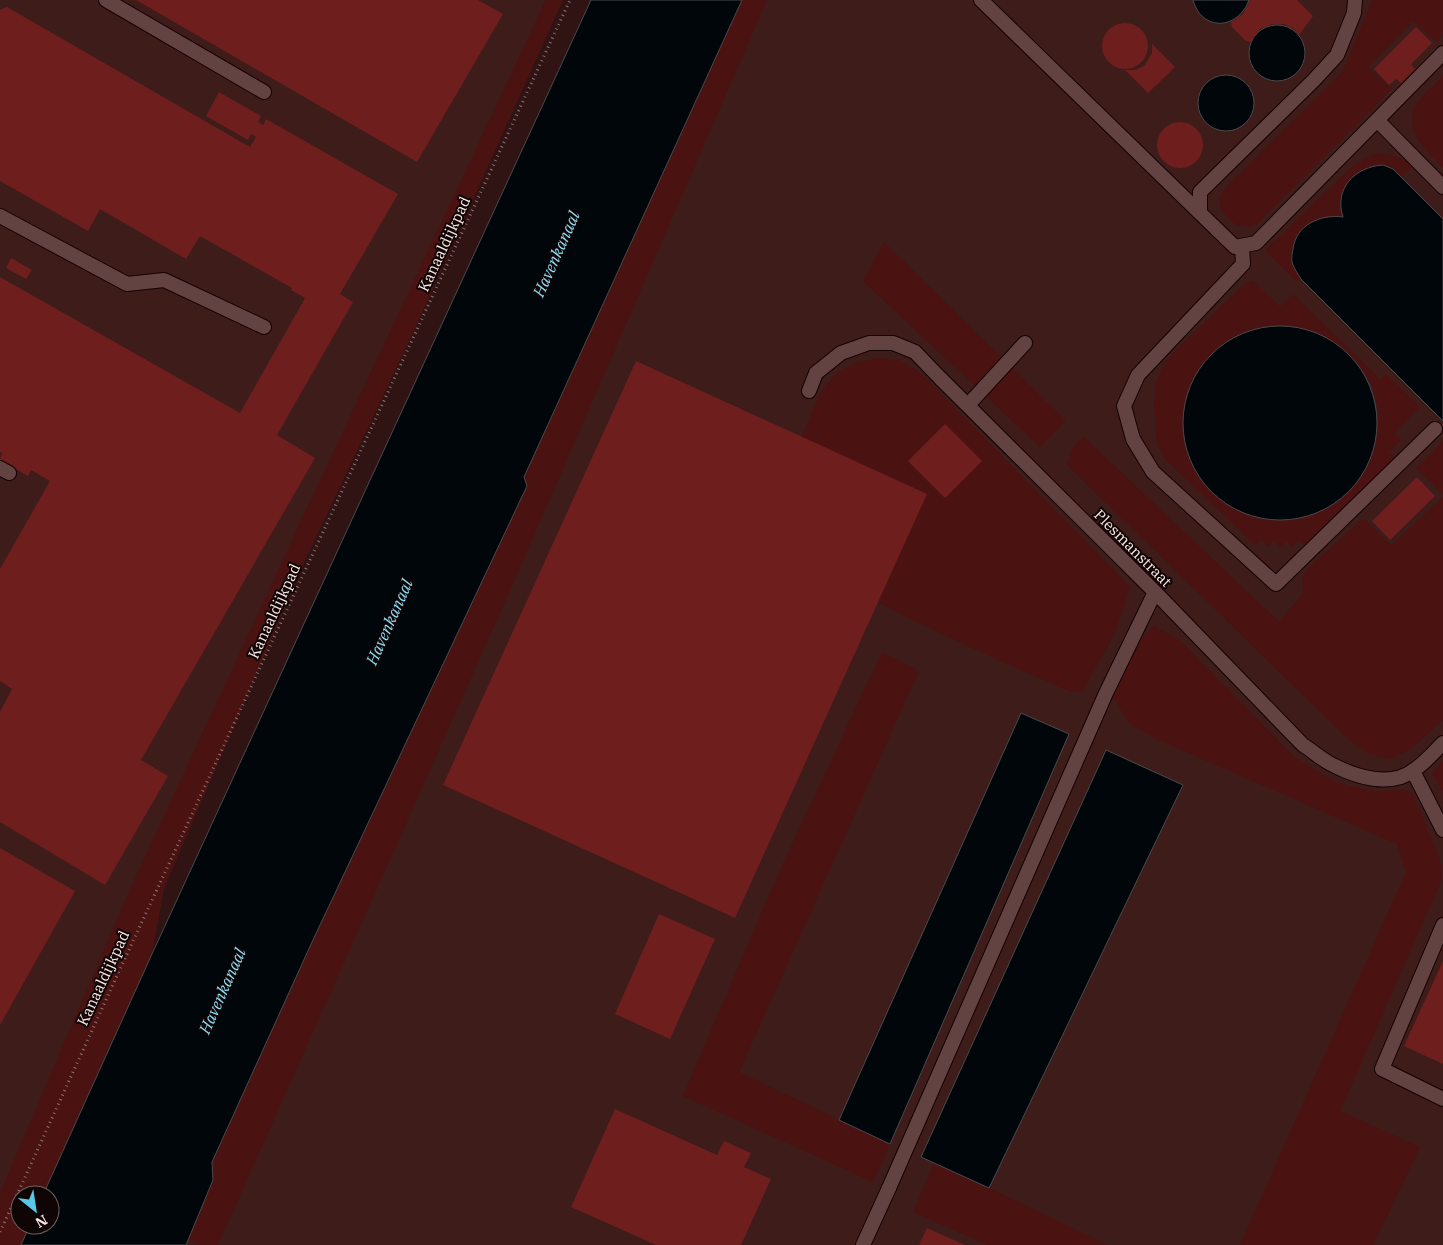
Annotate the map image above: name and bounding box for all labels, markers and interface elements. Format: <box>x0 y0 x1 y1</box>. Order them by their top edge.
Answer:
street label: Kanaaldijkpad <box>414 193 474 295</box>
water label: Havenkanaal <box>528 208 584 301</box>
street label: Plesmanstraat <box>1090 505 1176 591</box>
street label: Kanaaldijkpad <box>244 560 304 662</box>
water label: Havenkanaal <box>361 576 417 669</box>
street label: Kanaaldijkpad <box>73 927 133 1029</box>
water label: Havenkanaal <box>194 945 250 1038</box>
north arrow <box>10 1185 60 1235</box>
text: N <box>32 1211 51 1232</box>

